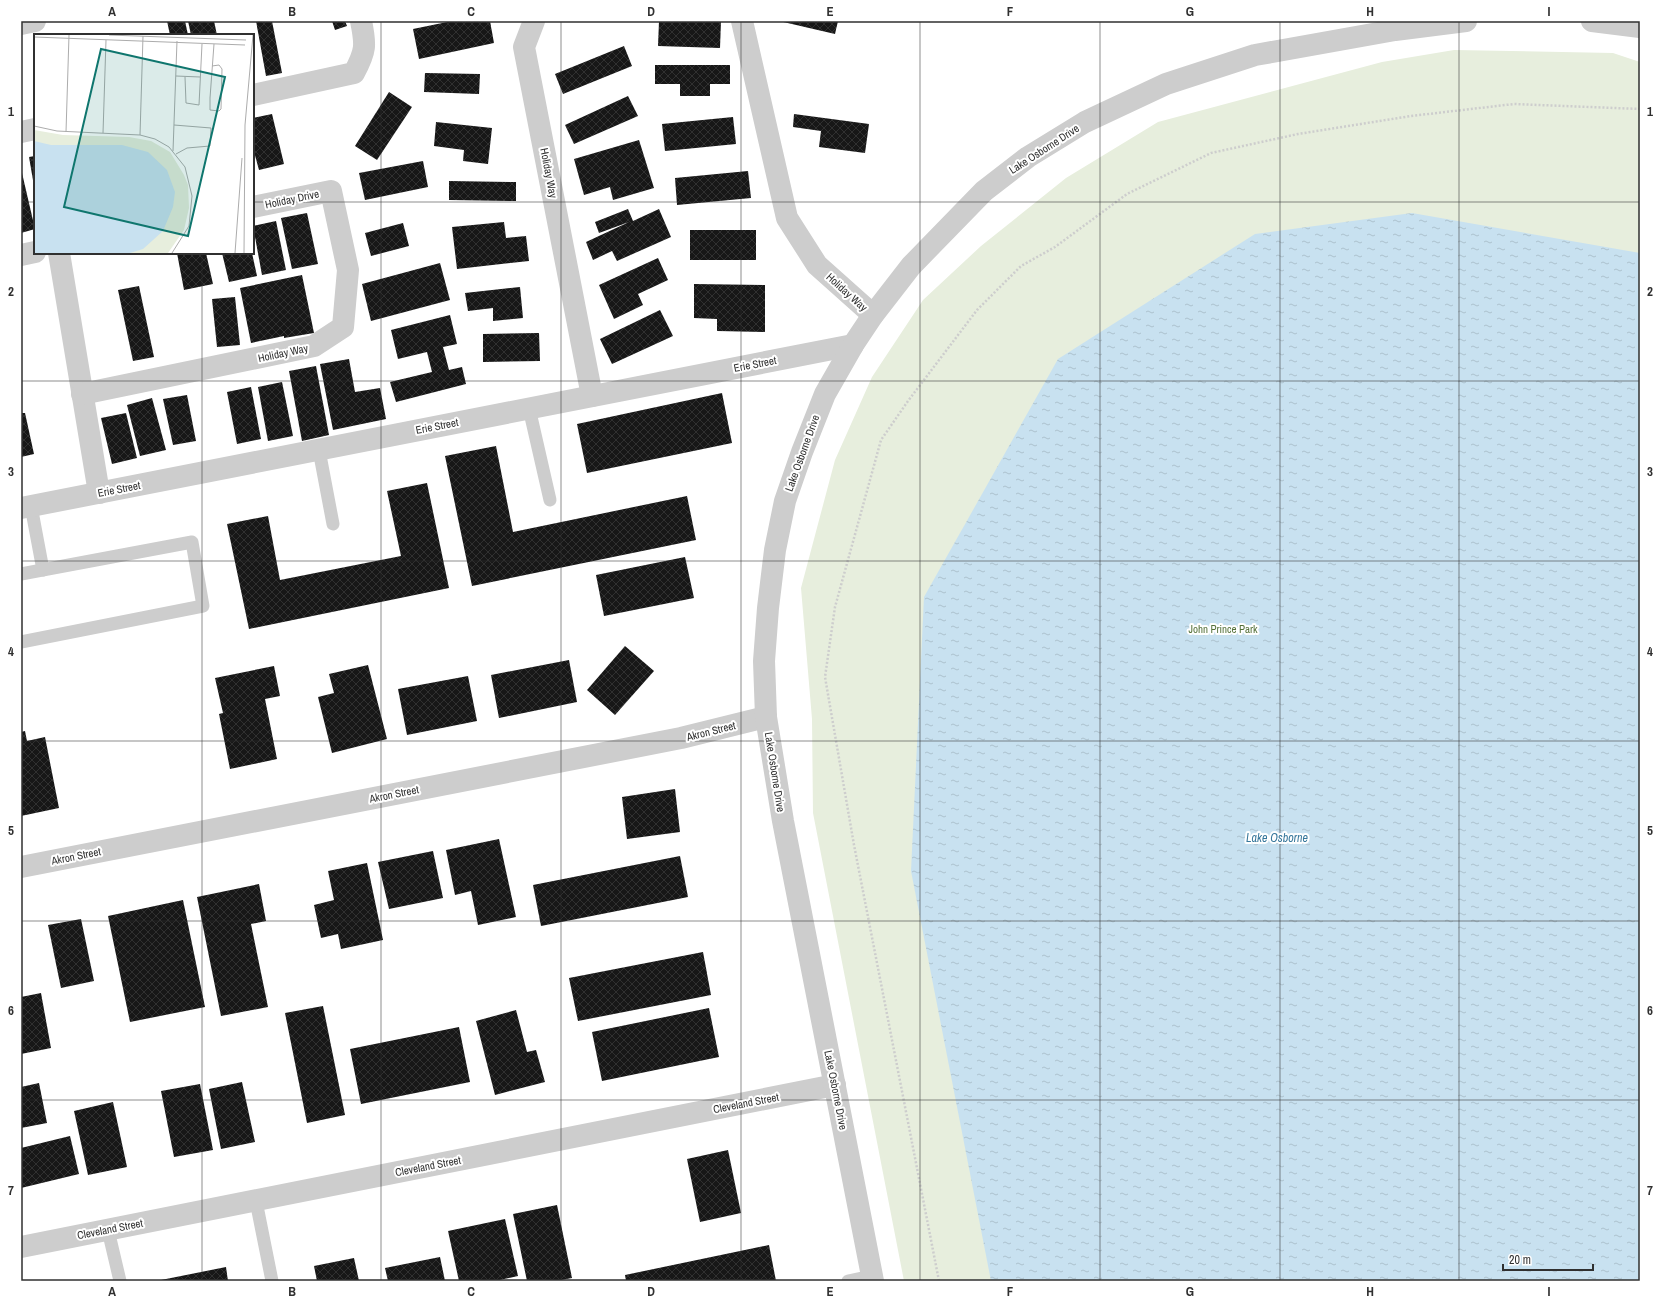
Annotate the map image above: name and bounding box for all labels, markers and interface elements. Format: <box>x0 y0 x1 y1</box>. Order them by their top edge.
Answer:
text: A <box>108 3 116 20</box>
text: B <box>288 3 296 20</box>
text: C <box>467 3 475 20</box>
text: D <box>647 3 655 20</box>
text: E <box>826 3 834 20</box>
text: F <box>1007 3 1014 20</box>
text: G <box>1186 3 1194 20</box>
text: H <box>1366 3 1374 20</box>
text: I <box>1548 3 1551 20</box>
inset map <box>34 34 254 254</box>
text: 1 <box>8 103 14 120</box>
text: 1 <box>1647 103 1653 120</box>
street label: Lake Osborne Drive <box>1006 121 1082 177</box>
street label: Holiday Way <box>537 147 561 200</box>
street label: Holiday Drive <box>264 186 320 212</box>
street label: Holiday Way <box>823 270 871 315</box>
text: 2 <box>8 283 14 300</box>
text: 2 <box>1647 283 1653 300</box>
street label: Holiday Way <box>257 341 310 365</box>
street label: Erie Street <box>732 353 778 375</box>
street label: Lake Osborne Drive <box>782 413 822 493</box>
street label: Erie Street <box>414 415 460 437</box>
text: 3 <box>8 463 14 480</box>
text: 3 <box>1647 463 1653 480</box>
street label: Erie Street <box>96 478 142 500</box>
park label: John Prince Park <box>1188 622 1258 636</box>
text: 4 <box>8 643 14 660</box>
text: 4 <box>1647 643 1653 660</box>
street label: Akron Street <box>684 718 737 744</box>
street label: Lake Osborne Drive <box>762 731 788 813</box>
street label: Akron Street <box>367 782 420 806</box>
text: 5 <box>8 822 14 839</box>
text: 5 <box>1647 822 1653 839</box>
water label: Lake Osborne <box>1246 830 1308 846</box>
street label: Akron Street <box>49 844 102 868</box>
text: 6 <box>8 1002 14 1019</box>
text: 6 <box>1647 1002 1653 1019</box>
street label: Lake Osborne Drive <box>821 1049 851 1131</box>
street label: Cleveland Street <box>712 1090 781 1116</box>
street label: Cleveland Street <box>394 1153 463 1179</box>
text: 7 <box>8 1182 14 1199</box>
text: 7 <box>1647 1182 1653 1199</box>
street label: Cleveland Street <box>76 1216 145 1242</box>
scale bar <box>1503 1246 1593 1272</box>
text: 20 m <box>1509 1252 1531 1268</box>
text: A <box>108 1283 116 1300</box>
text: B <box>288 1283 296 1300</box>
text: C <box>467 1283 475 1300</box>
text: D <box>647 1283 655 1300</box>
text: E <box>826 1283 834 1300</box>
text: F <box>1007 1283 1014 1300</box>
text: G <box>1186 1283 1194 1300</box>
text: H <box>1366 1283 1374 1300</box>
text: I <box>1548 1283 1551 1300</box>

